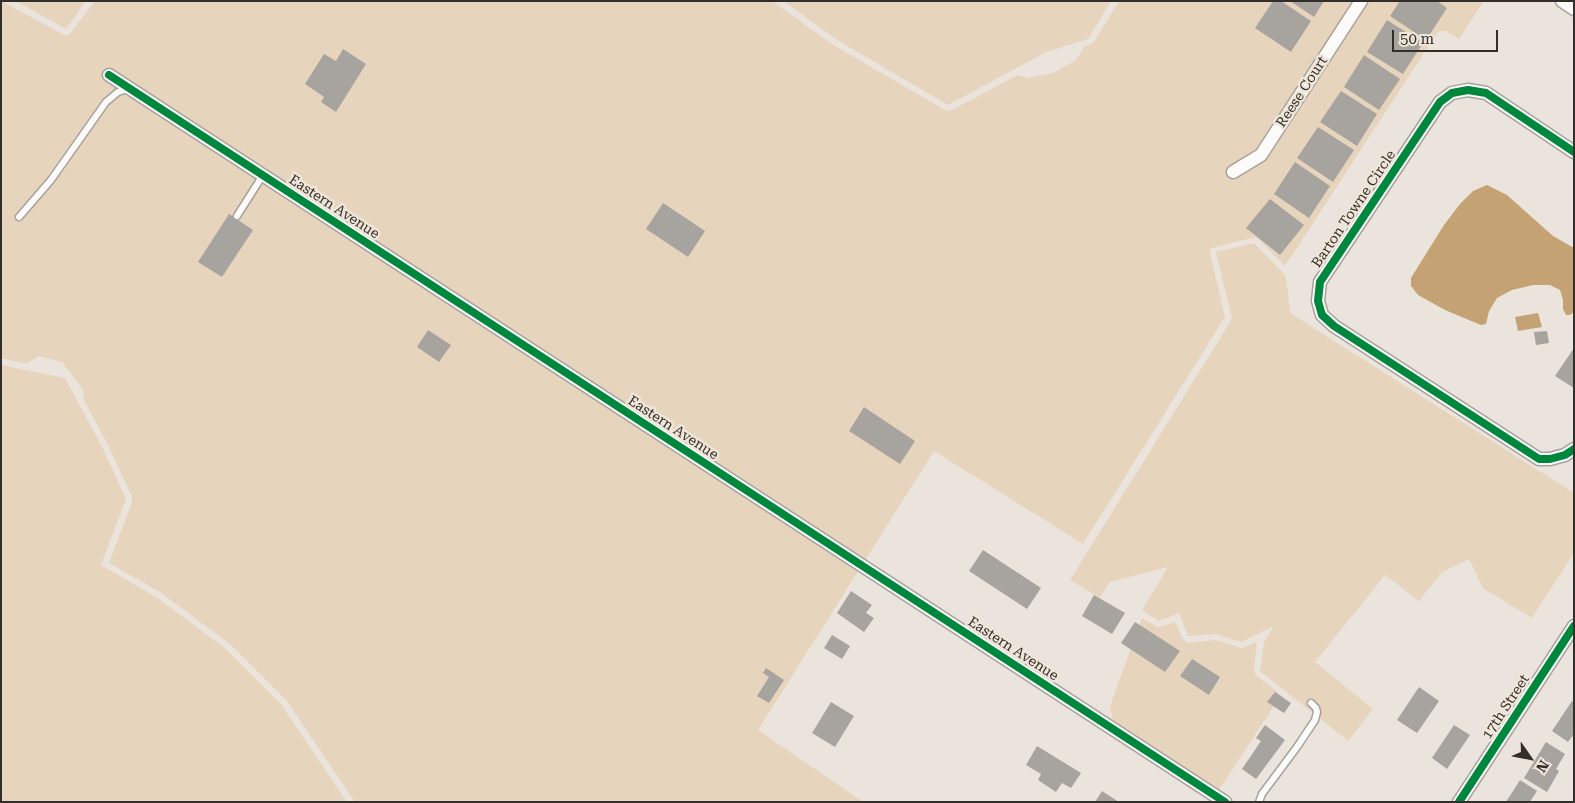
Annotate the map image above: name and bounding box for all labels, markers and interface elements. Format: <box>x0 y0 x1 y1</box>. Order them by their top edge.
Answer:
scale bar <box>1395 20 1501 52</box>
text: 50 m <box>1400 30 1434 48</box>
street label: Reese Court <box>1273 53 1331 131</box>
street label: Barton Towne Circle <box>1309 147 1399 271</box>
street label: Eastern Avenue <box>286 171 382 243</box>
street label: Eastern Avenue <box>625 392 721 464</box>
street label: Eastern Avenue <box>965 613 1061 685</box>
street label: 17th Street <box>1479 672 1533 742</box>
north arrow <box>1505 733 1555 783</box>
text: N <box>1533 757 1552 775</box>

